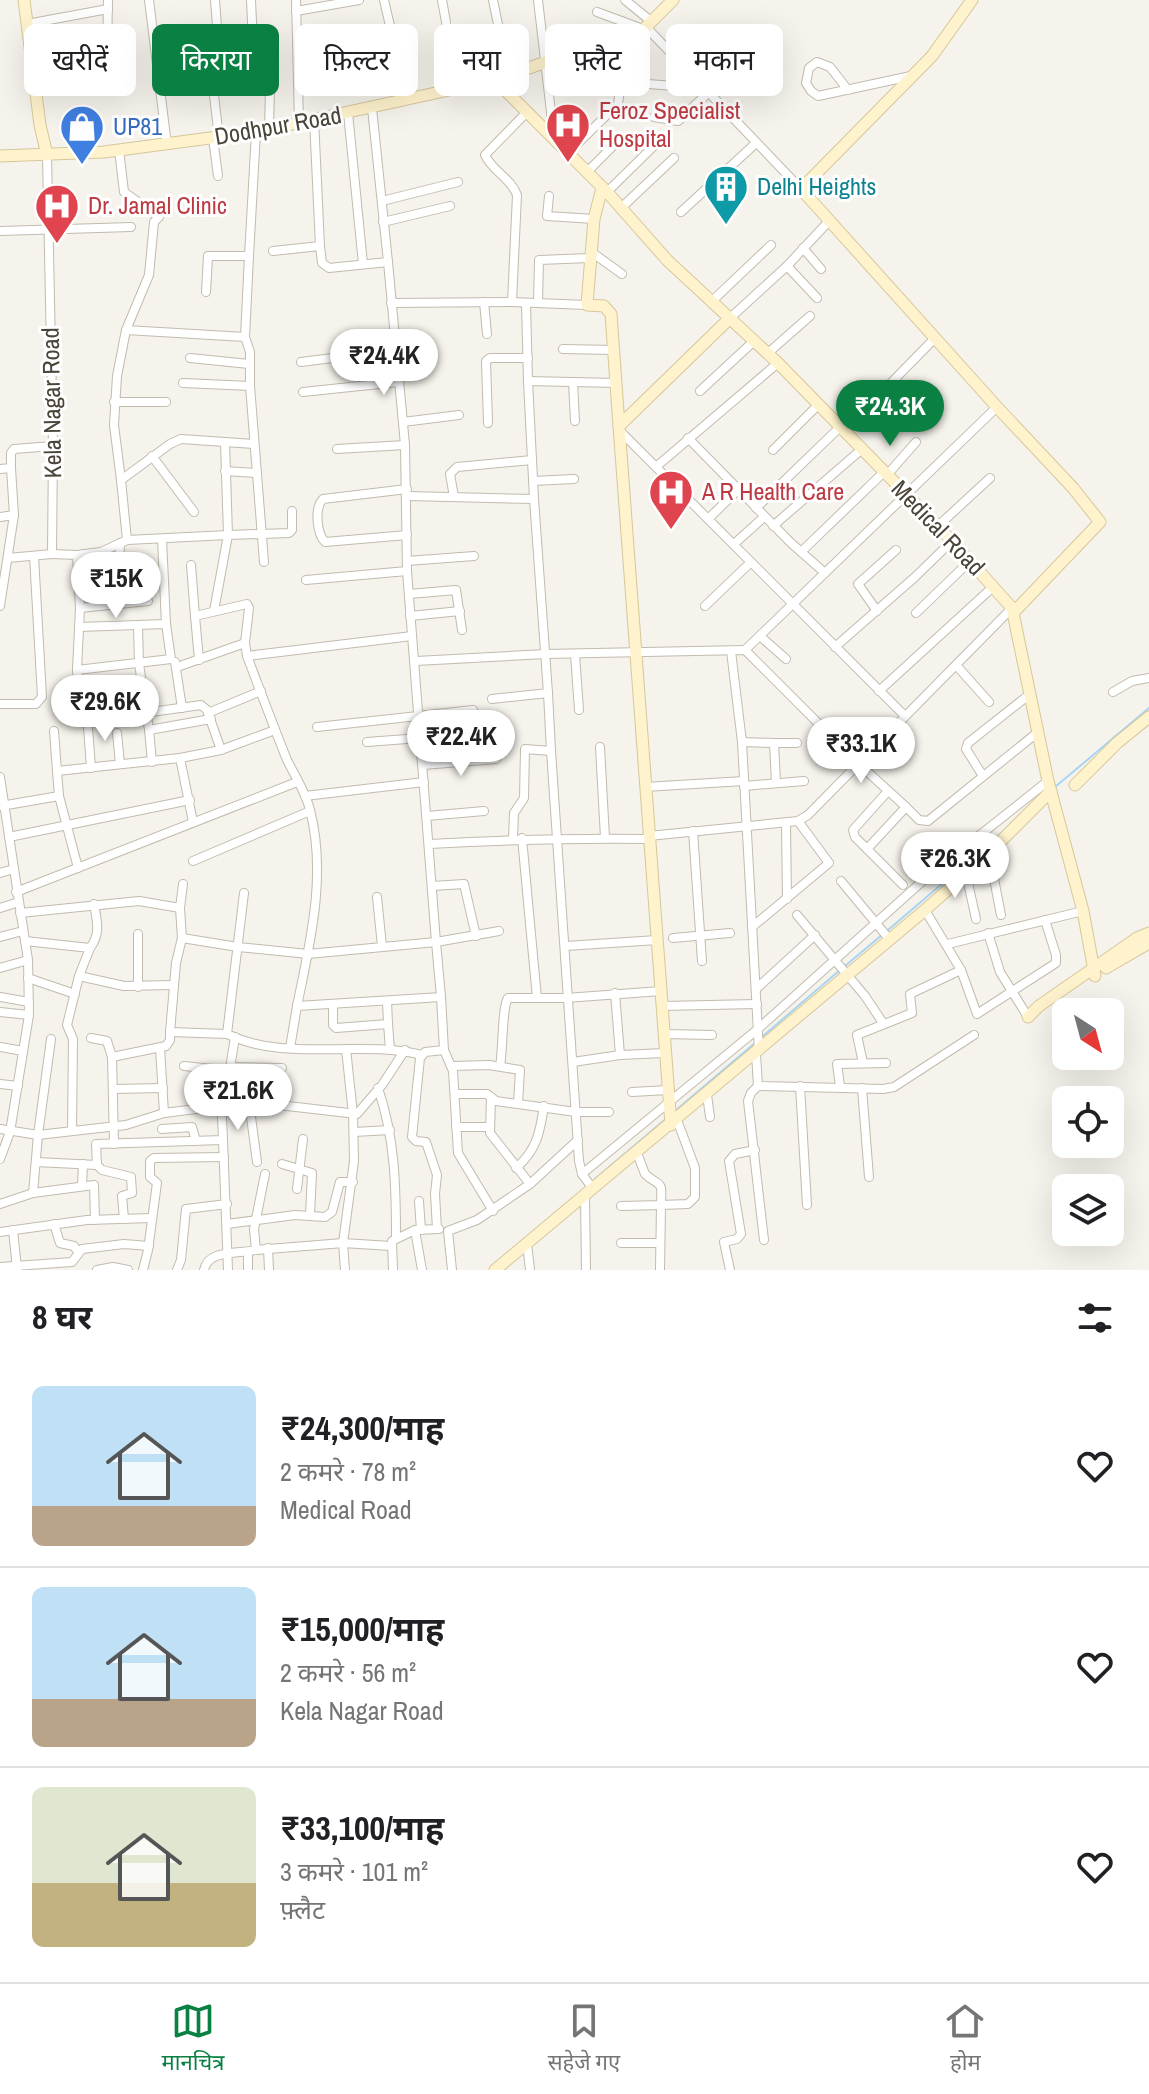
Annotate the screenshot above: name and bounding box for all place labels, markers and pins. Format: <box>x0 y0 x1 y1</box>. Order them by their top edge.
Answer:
place label: Feroz Specialist Hospital <box>599 94 741 154</box>
hospital icon: Feroz Specialist Hospital <box>544 101 592 164</box>
shop icon: UP81 <box>58 103 106 166</box>
place label: UP81 <box>113 110 162 142</box>
building icon: Delhi Heights <box>702 163 750 226</box>
place label: Delhi Heights <box>757 170 876 202</box>
hospital icon: Dr. Jamal Clinic <box>33 182 81 245</box>
place label: Dr. Jamal Clinic <box>88 189 227 221</box>
pin: ₹24.4K <box>319 329 449 397</box>
pin: ₹24.3K <box>825 380 955 448</box>
hospital icon: A R Health Care <box>647 468 695 531</box>
place label: A R Health Care <box>701 475 844 507</box>
pin: ₹15K <box>69 552 163 620</box>
pin: ₹29.6K <box>40 675 170 743</box>
pin: ₹22.4K <box>396 710 526 778</box>
pin: ₹33.1K <box>796 717 926 785</box>
pin: ₹26.3K <box>890 832 1020 900</box>
pin: ₹21.6K <box>173 1064 303 1132</box>

